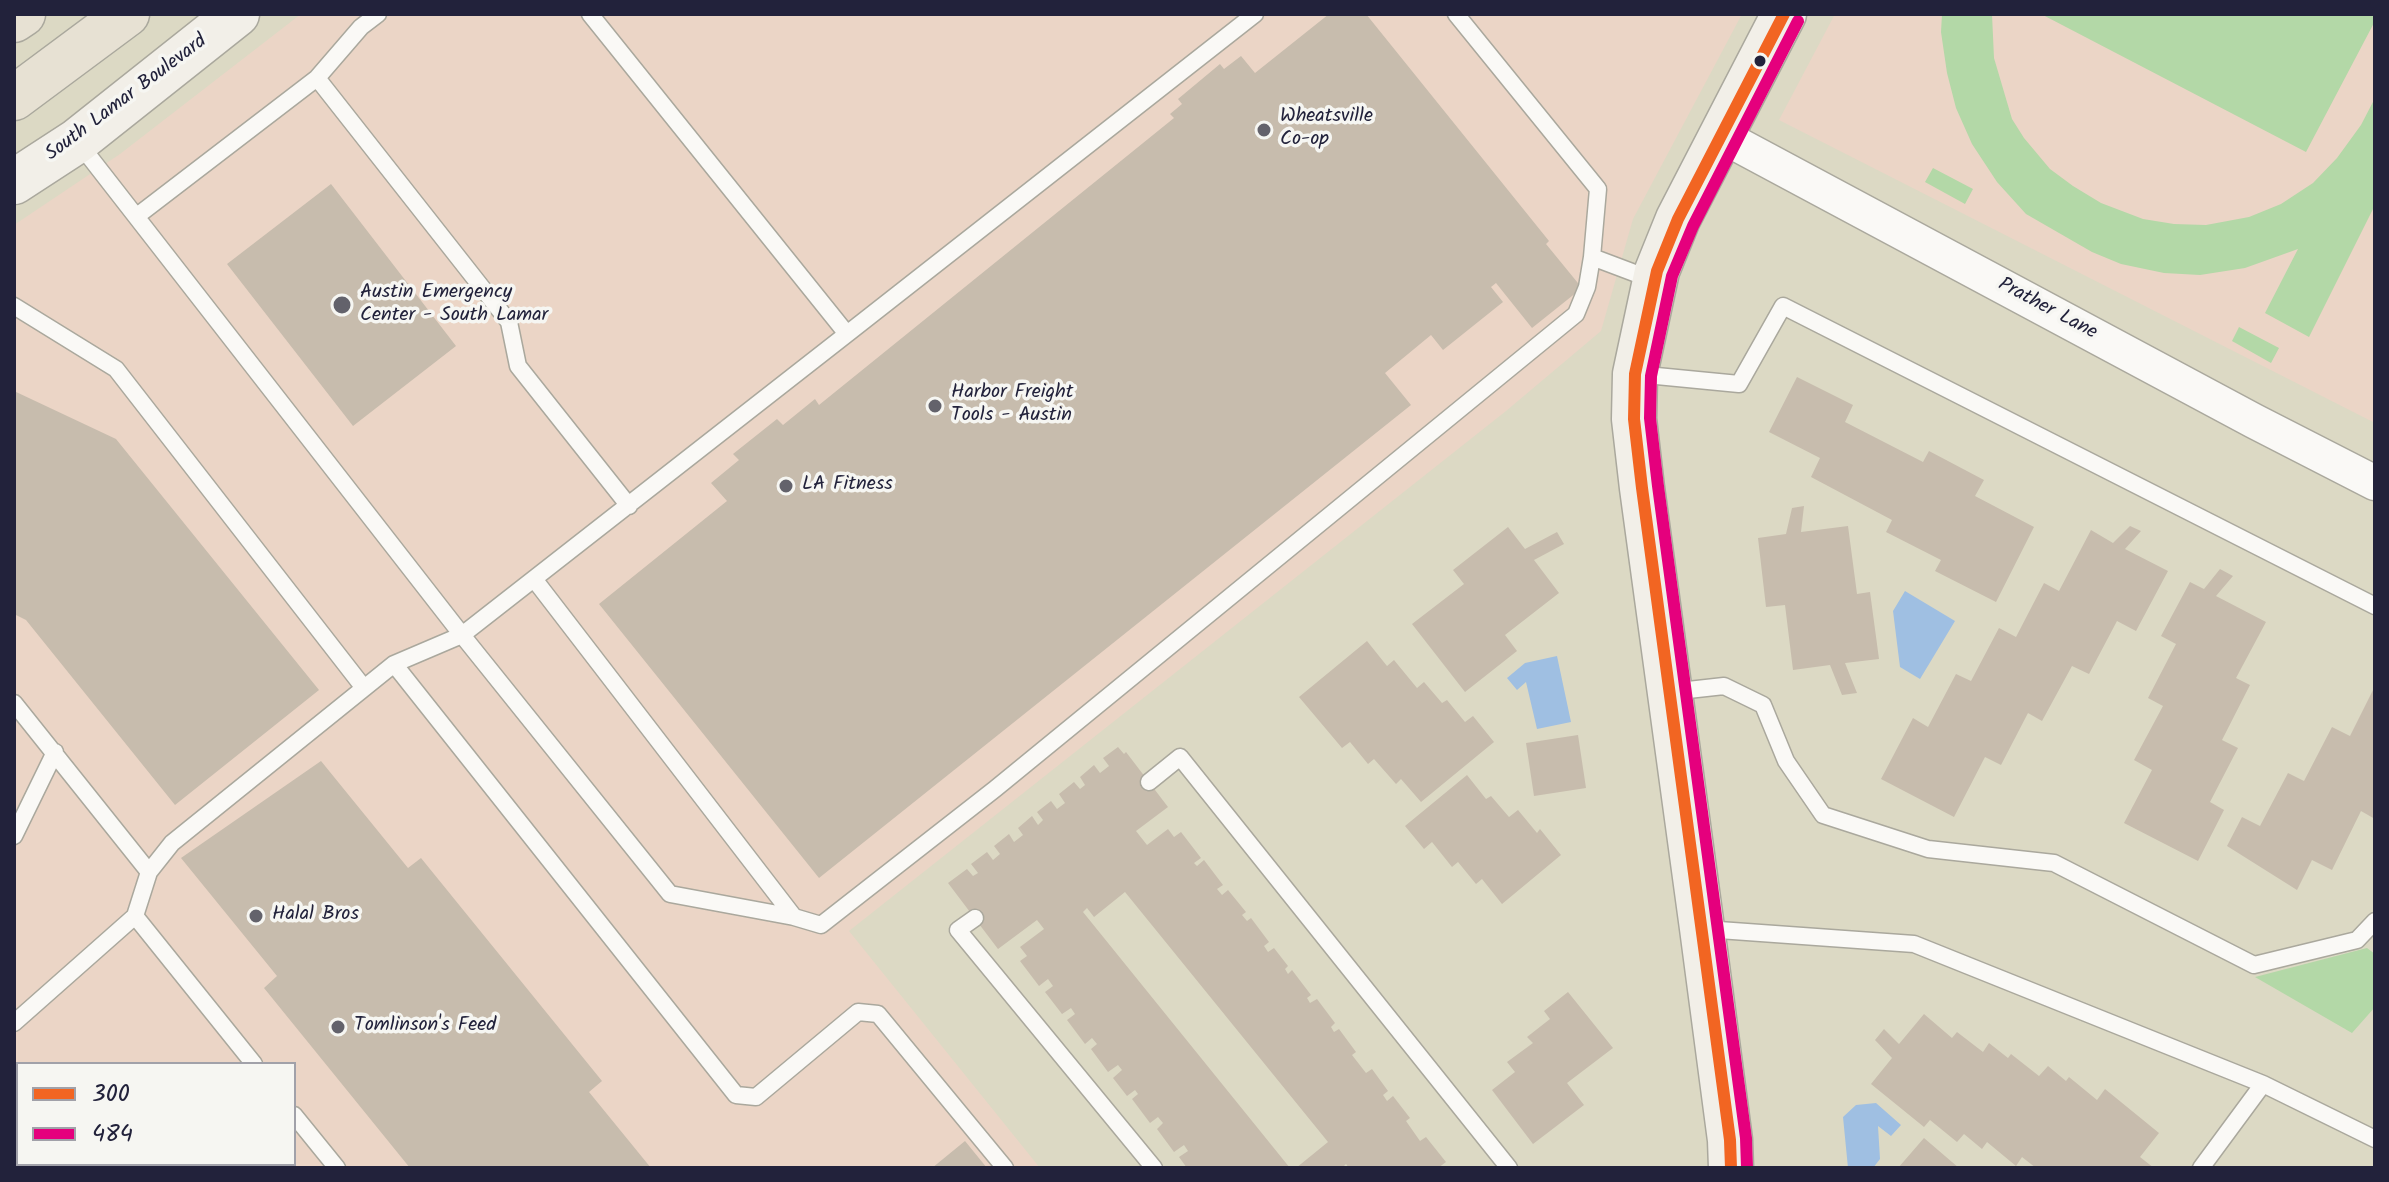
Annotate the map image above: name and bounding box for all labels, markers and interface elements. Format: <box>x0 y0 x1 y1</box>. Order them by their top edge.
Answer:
street label: South Lamar Boulevard <box>42 31 212 167</box>
unlabelled marker <box>1752 53 1768 69</box>
place label: Wheatsville Co-op <box>1280 106 1373 153</box>
marker: Wheatsville Co-op <box>1255 121 1273 139</box>
street label: Prather Lane <box>1993 274 2101 346</box>
place label: Austin Emergency Center - South Lamar <box>360 282 548 329</box>
marker: Austin Emergency Center - South Lamar <box>331 294 353 316</box>
place label: Harbor Freight Tools - Austin <box>951 382 1073 429</box>
marker: Harbor Freight Tools - Austin <box>926 397 944 415</box>
place label: LA Fitness <box>802 474 893 498</box>
marker: LA Fitness <box>777 477 795 495</box>
place label: Halal Bros <box>272 904 359 928</box>
marker: Halal Bros <box>247 907 265 925</box>
place label: Tomlinson's Feed <box>354 1015 496 1039</box>
marker: Tomlinson's Feed <box>329 1018 347 1036</box>
legend <box>16 1062 296 1166</box>
text: 300 <box>92 1075 130 1114</box>
text: 484 <box>92 1115 133 1154</box>

